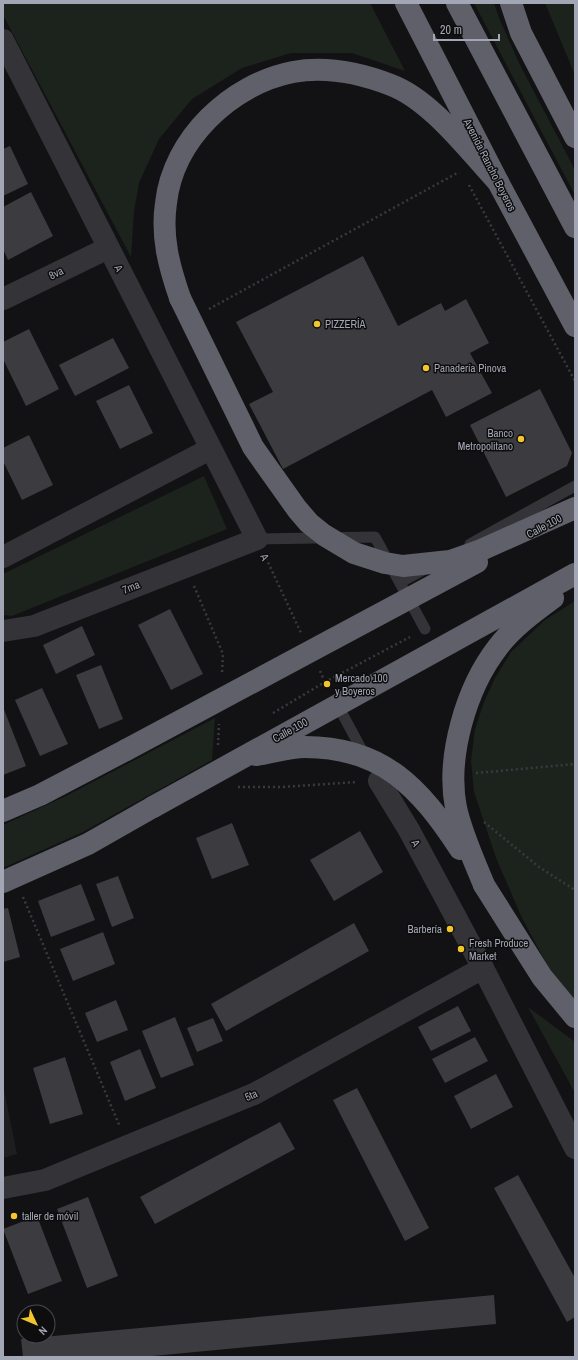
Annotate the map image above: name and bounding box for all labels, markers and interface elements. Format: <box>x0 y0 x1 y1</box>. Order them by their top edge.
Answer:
scale bar <box>434 16 499 42</box>
text: 20 m <box>440 22 462 38</box>
street label: Avenida Rancho Boyeros <box>460 115 520 214</box>
street label: A <box>111 261 127 275</box>
street label: 8va <box>46 264 66 282</box>
place label: PIZZERÍA <box>325 317 367 331</box>
marker: PIZZERÍA <box>312 319 322 329</box>
place label: Panadería Pinova <box>434 361 506 375</box>
marker: Panadería Pinova <box>421 363 431 373</box>
place label: Banco Metropolitano <box>458 426 513 453</box>
marker: Banco Metropolitano <box>516 434 526 444</box>
street label: Calle 100 <box>524 511 564 541</box>
street label: A <box>257 550 273 564</box>
street label: 7ma <box>120 577 142 597</box>
place label: Mercado 100 y Boyeros <box>335 671 388 698</box>
marker: Mercado 100 y Boyeros <box>322 679 332 689</box>
street label: Calle 100 <box>270 715 310 745</box>
street label: A <box>408 836 424 850</box>
place label: Barbería <box>407 922 442 936</box>
marker: Barbería <box>445 924 455 934</box>
place label: Fresh Produce Market <box>469 936 528 963</box>
marker: Fresh Produce Market <box>456 944 466 954</box>
street label: 5ta <box>242 1086 260 1104</box>
place label: taller de móvil <box>22 1209 78 1223</box>
marker: taller de móvil <box>9 1211 19 1221</box>
north arrow <box>16 1304 56 1344</box>
text: N <box>36 1324 50 1338</box>

